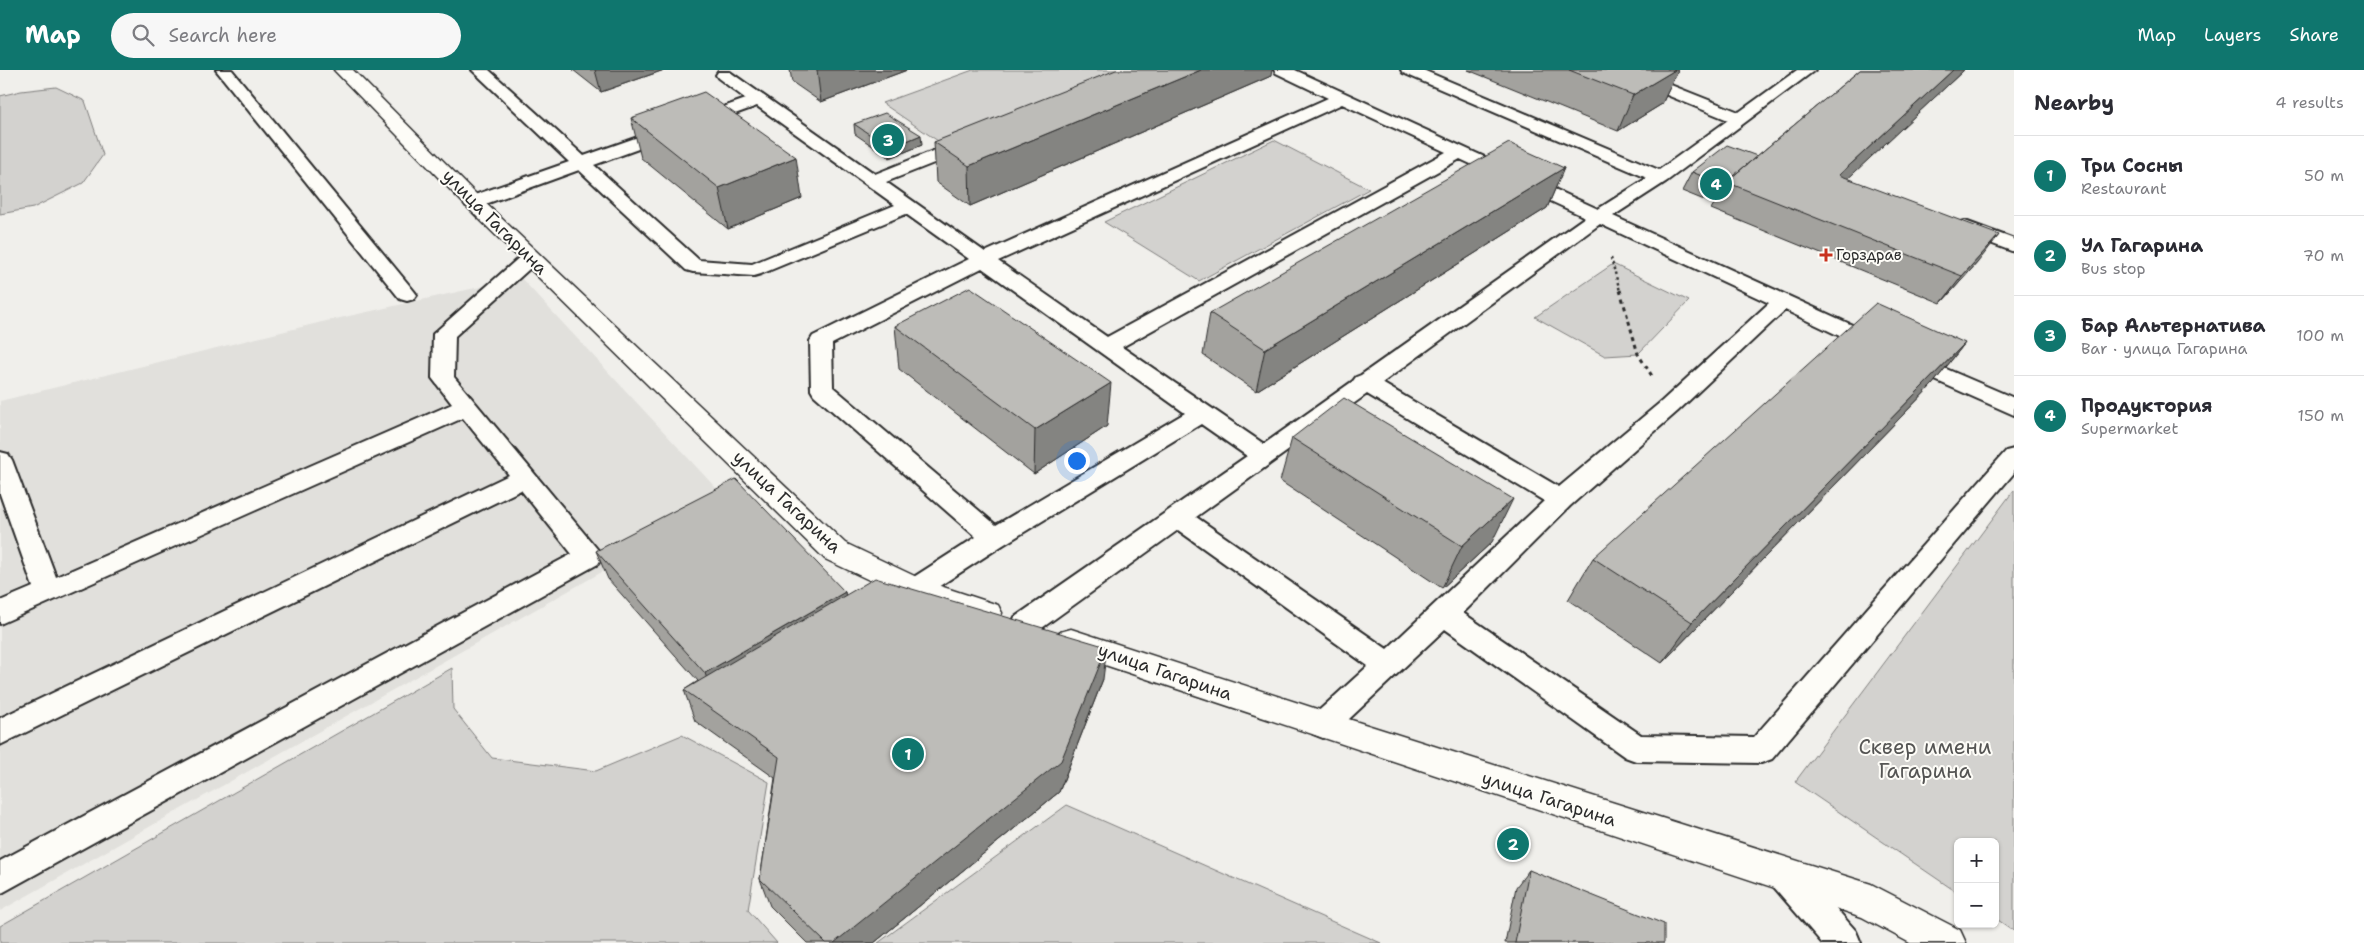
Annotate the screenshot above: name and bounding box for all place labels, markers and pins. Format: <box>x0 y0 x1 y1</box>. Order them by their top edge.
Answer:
pin: 3 <box>872 121 904 159</box>
pin: 4 <box>1700 165 1732 203</box>
place label: Горздрав <box>1836 245 1902 265</box>
marker: Горздрав <box>1820 249 1832 261</box>
pin: 1 <box>892 735 924 773</box>
pin: 2 <box>1497 825 1529 863</box>

